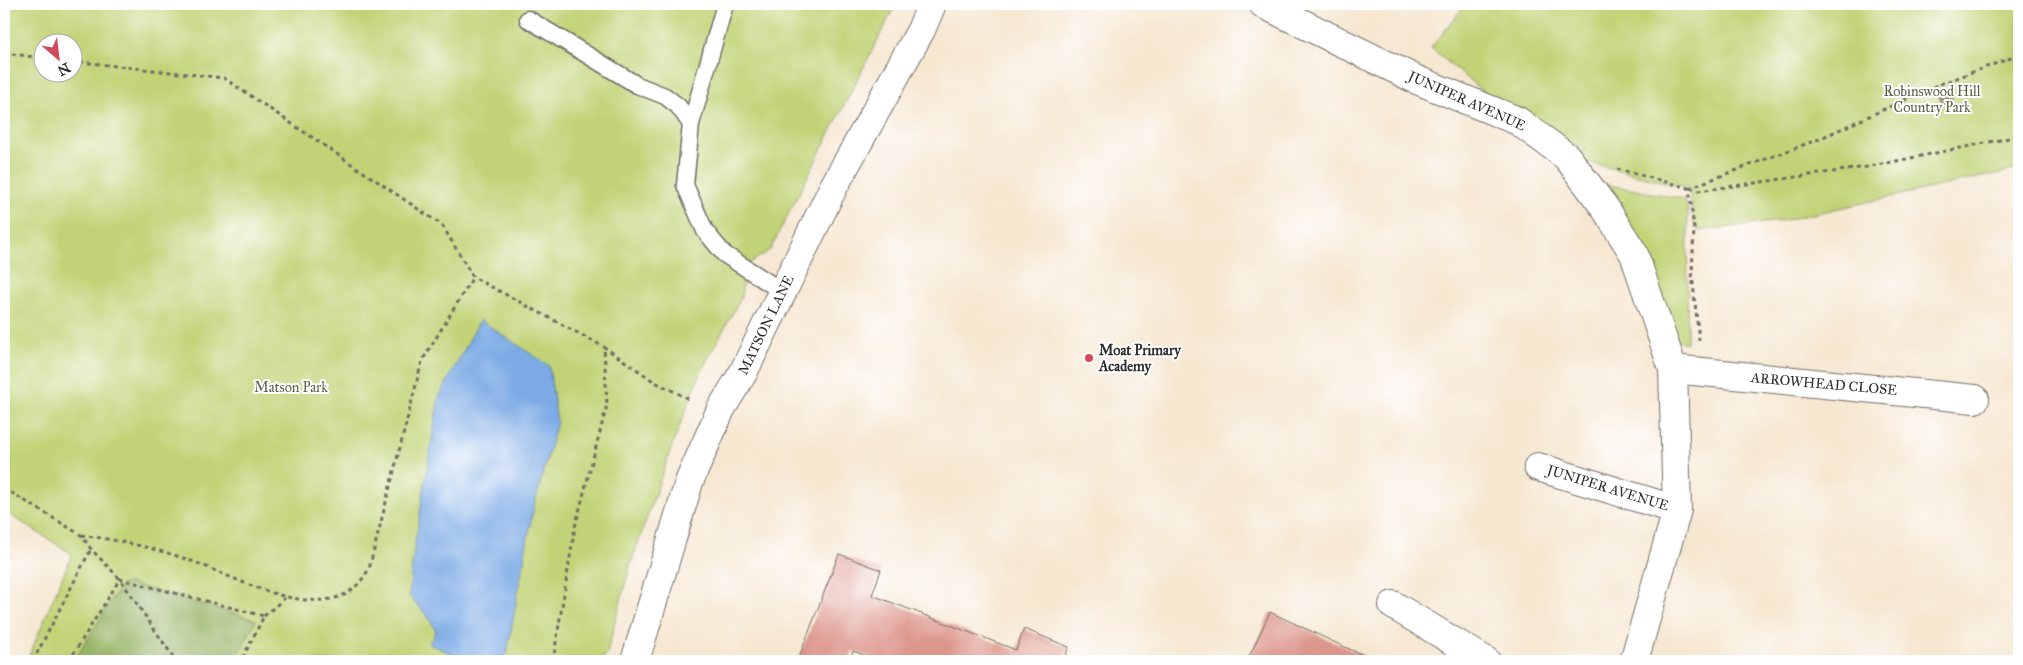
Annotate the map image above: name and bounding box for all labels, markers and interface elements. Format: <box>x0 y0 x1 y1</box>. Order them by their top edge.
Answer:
north arrow <box>32 32 82 82</box>
text: N <box>55 59 73 79</box>
street label: JUNIPER AVENUE <box>1403 67 1528 135</box>
park label: Robinswood Hill Country Park <box>1883 83 1981 116</box>
street label: MATSON LANE <box>735 272 797 378</box>
place label: Moat Primary Academy <box>1098 342 1182 376</box>
marker: Moat Primary Academy <box>1083 352 1095 364</box>
street label: ARROWHEAD CLOSE <box>1749 369 1898 399</box>
park label: Matson Park <box>254 379 328 396</box>
street label: JUNIPER AVENUE <box>1543 461 1671 516</box>

